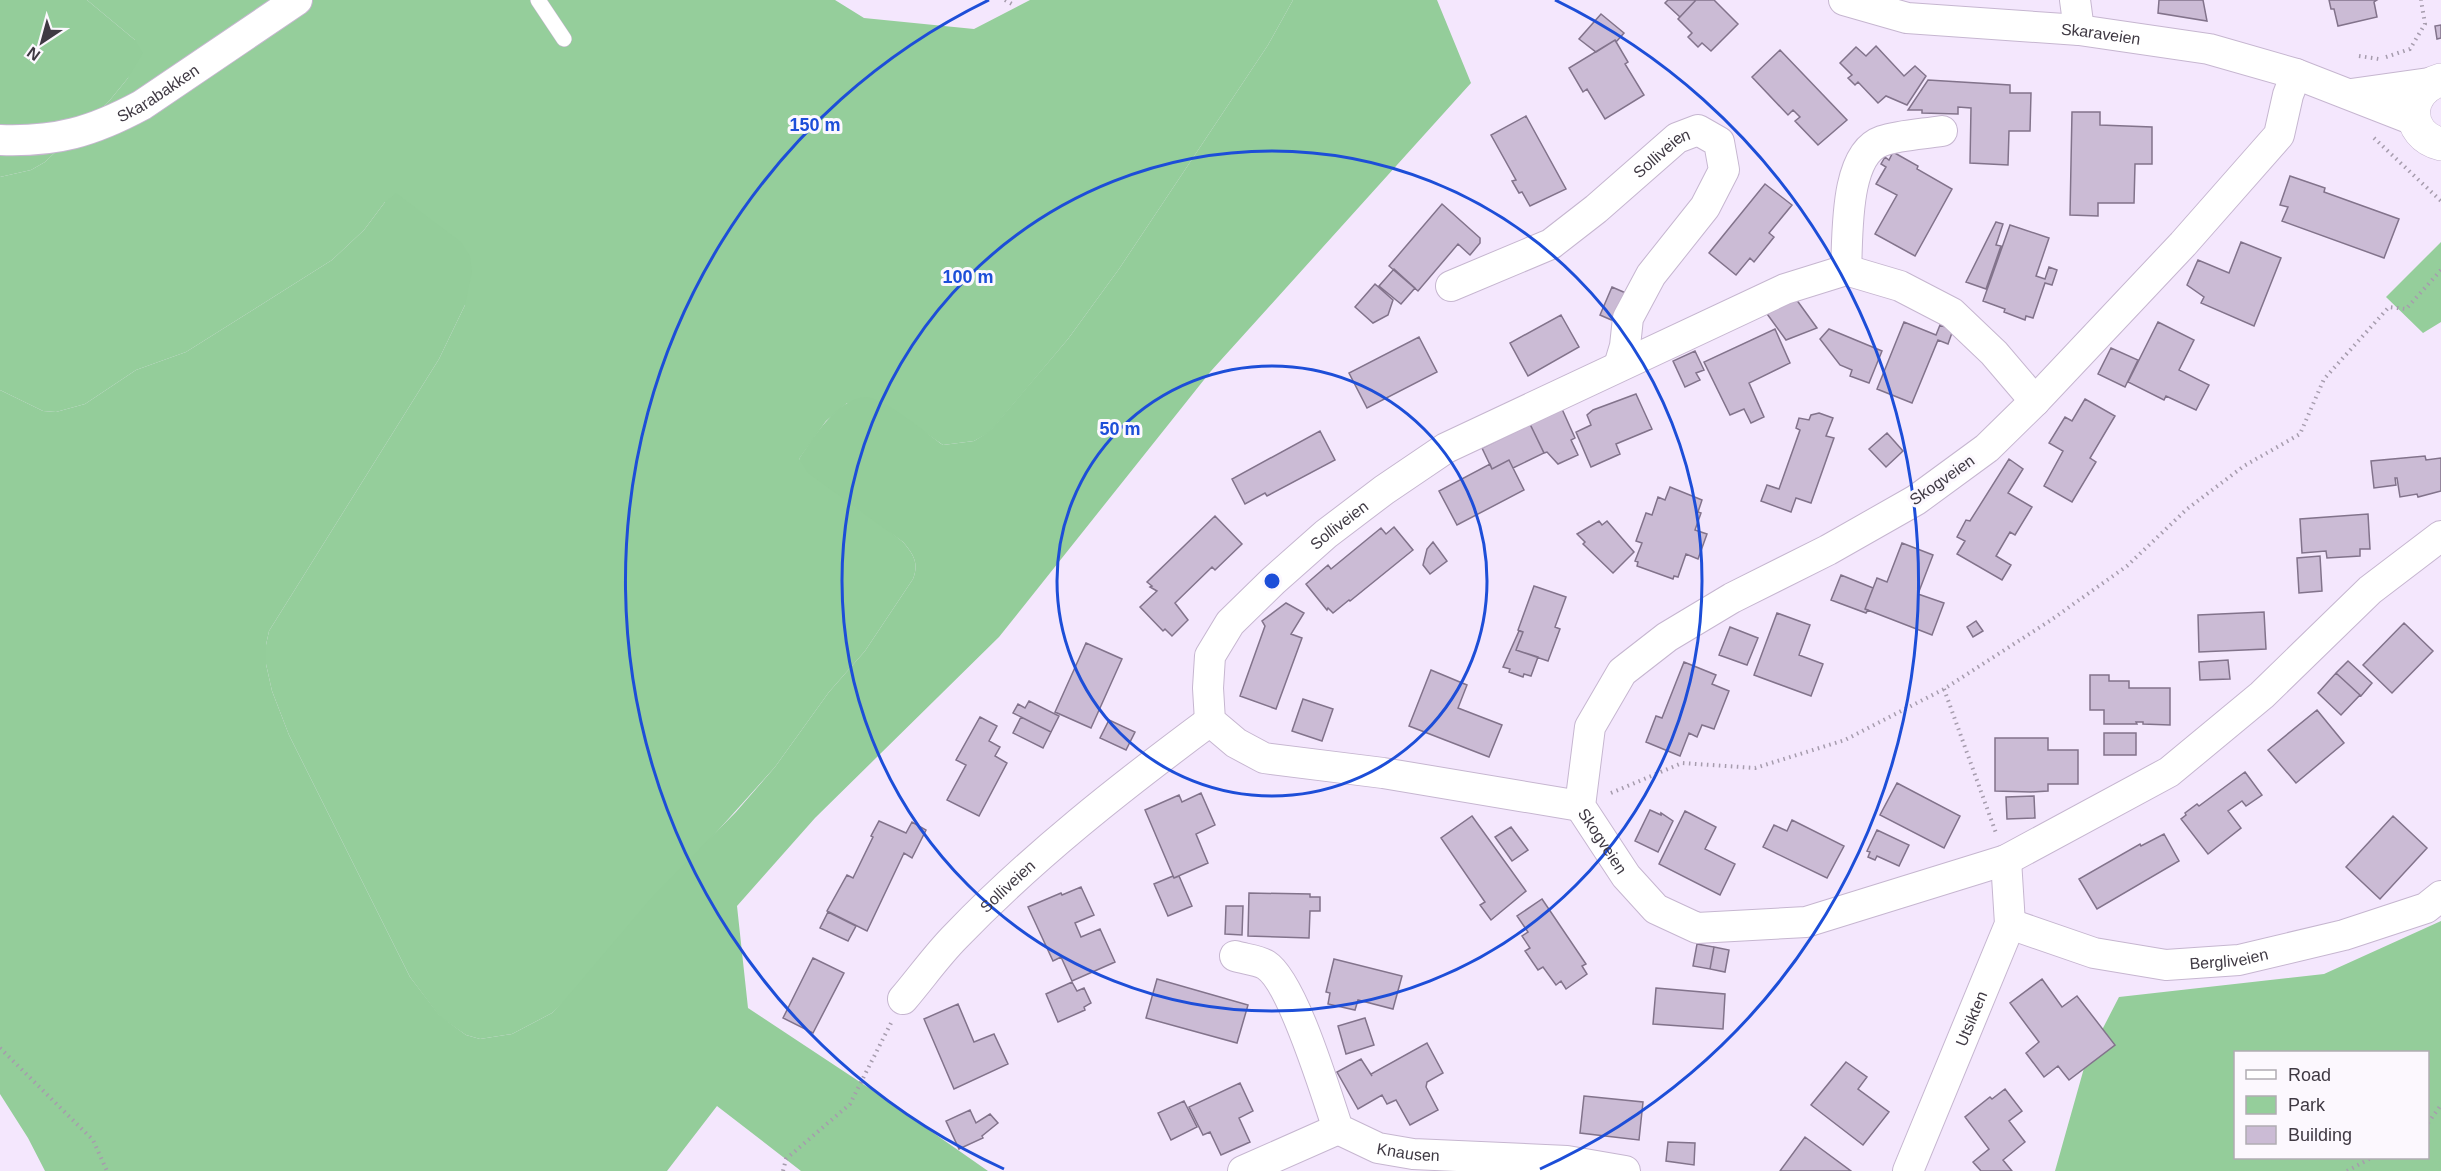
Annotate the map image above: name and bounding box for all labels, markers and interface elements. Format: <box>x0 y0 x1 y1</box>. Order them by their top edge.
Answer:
north arrow <box>12 12 72 72</box>
street label: Skaraveien <box>2060 20 2142 47</box>
text: N <box>24 43 43 64</box>
street label: Skarabakken <box>114 61 202 125</box>
text: 150 m <box>789 115 841 135</box>
street label: Solliveien <box>1630 125 1692 181</box>
text: 100 m <box>942 267 994 287</box>
text: 50 m <box>1099 419 1141 439</box>
street label: Skogveien <box>1907 452 1977 508</box>
street label: Solliveien <box>1307 497 1371 553</box>
centre of rings <box>1262 571 1282 591</box>
street label: Skogveien <box>1575 805 1631 877</box>
street label: Solliveien <box>976 856 1038 916</box>
street label: Bergliveien <box>2189 945 2270 972</box>
street label: Utsikten <box>1952 989 1990 1048</box>
legend <box>2234 1051 2429 1159</box>
text: Road <box>2288 1065 2331 1085</box>
text: Park <box>2288 1095 2326 1115</box>
text: Building <box>2288 1125 2352 1145</box>
street label: Knausen <box>1376 1139 1440 1164</box>

